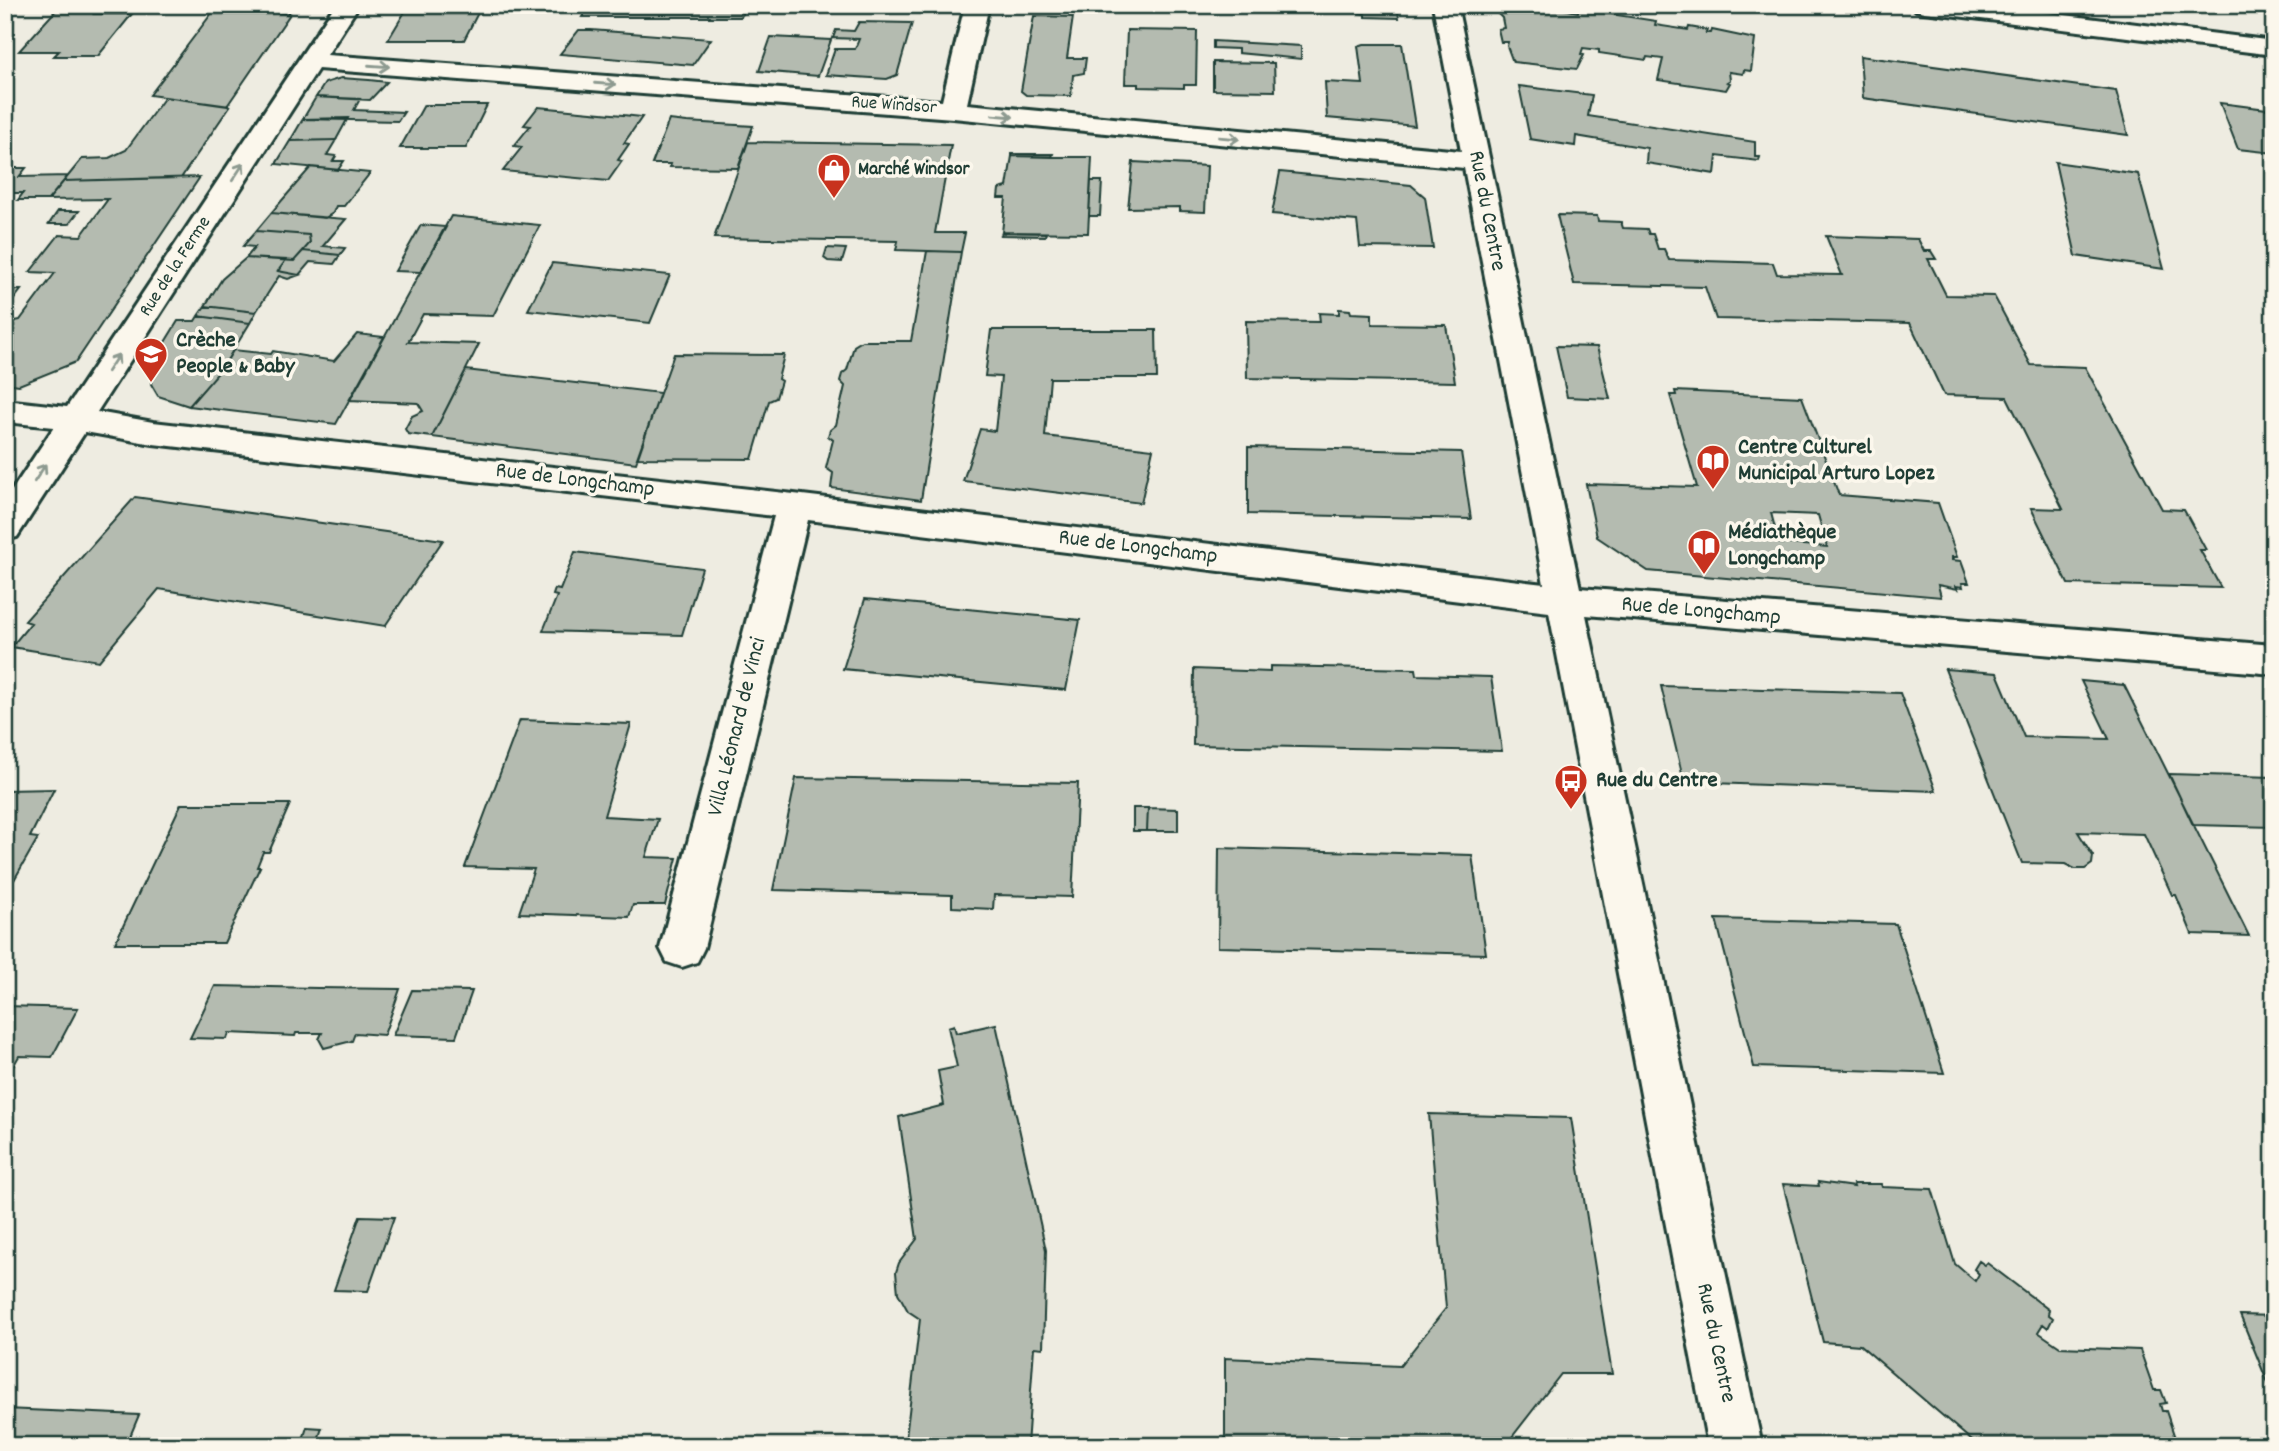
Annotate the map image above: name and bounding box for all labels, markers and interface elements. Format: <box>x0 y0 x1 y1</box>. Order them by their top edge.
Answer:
one-way arrow <box>367 60 389 73</box>
one-way arrow <box>594 78 616 91</box>
street label: Rue Windsor <box>850 90 938 122</box>
one-way arrow <box>991 110 1014 123</box>
one-way arrow <box>1218 132 1240 145</box>
street label: Rue du Centre <box>1458 148 1514 274</box>
shop icon: Marché Windsor <box>815 151 853 200</box>
place label: Marché Windsor <box>858 157 971 184</box>
one-way arrow <box>230 163 245 182</box>
street label: Rue de la Ferme <box>133 211 219 323</box>
place label: Crèche People & Baby <box>176 325 296 384</box>
school or university icon: Crèche People & Baby <box>132 335 170 384</box>
one-way arrow <box>107 353 121 373</box>
place label: Centre Culturel Municipal Arturo Lopez <box>1738 432 1935 491</box>
library icon: Centre Culturel Municipal Arturo Lopez <box>1694 442 1732 491</box>
street label: Rue de Longchamp <box>494 455 656 507</box>
one-way arrow <box>33 464 47 484</box>
place label: Médiathèque Longchamp <box>1728 517 1836 576</box>
street label: Rue de Longchamp <box>1057 522 1219 574</box>
library icon: Médiathèque Longchamp <box>1685 527 1723 576</box>
street label: Rue de Longchamp <box>1620 589 1782 635</box>
street label: Villa Léonard de Vinci <box>700 634 776 820</box>
bus stop icon: Rue du Centre <box>1552 762 1590 811</box>
place label: Rue du Centre <box>1596 765 1718 798</box>
street label: Rue du Centre <box>1686 1280 1744 1406</box>

